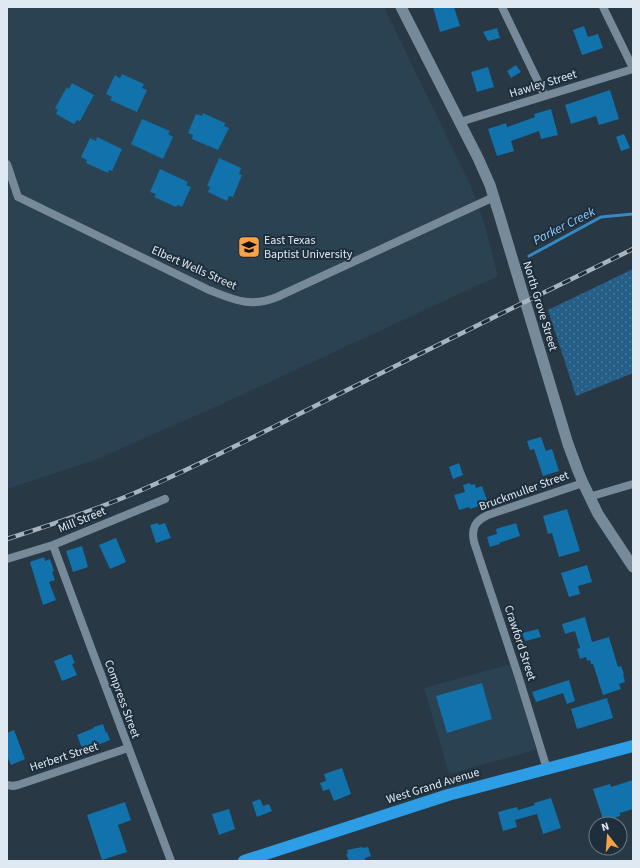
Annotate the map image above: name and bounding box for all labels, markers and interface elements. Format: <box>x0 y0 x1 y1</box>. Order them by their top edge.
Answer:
street label: Hawley Street <box>507 66 579 102</box>
water label: Parker Creek <box>530 202 599 249</box>
place label: East Texas Baptist University <box>264 232 353 263</box>
school or university icon: East Texas Baptist University <box>236 234 262 260</box>
street label: Elbert Wells Street <box>149 242 239 294</box>
street label: North Grove Street <box>518 259 562 353</box>
street label: Bruckmuller Street <box>477 467 571 515</box>
street label: Mill Street <box>56 503 108 537</box>
street label: Crawford Street <box>500 603 540 683</box>
street label: Compress Street <box>100 657 144 741</box>
street label: Herbert Street <box>28 738 100 776</box>
street label: West Grand Avenue <box>384 764 482 808</box>
north arrow <box>588 816 628 856</box>
text: N <box>600 819 611 835</box>

